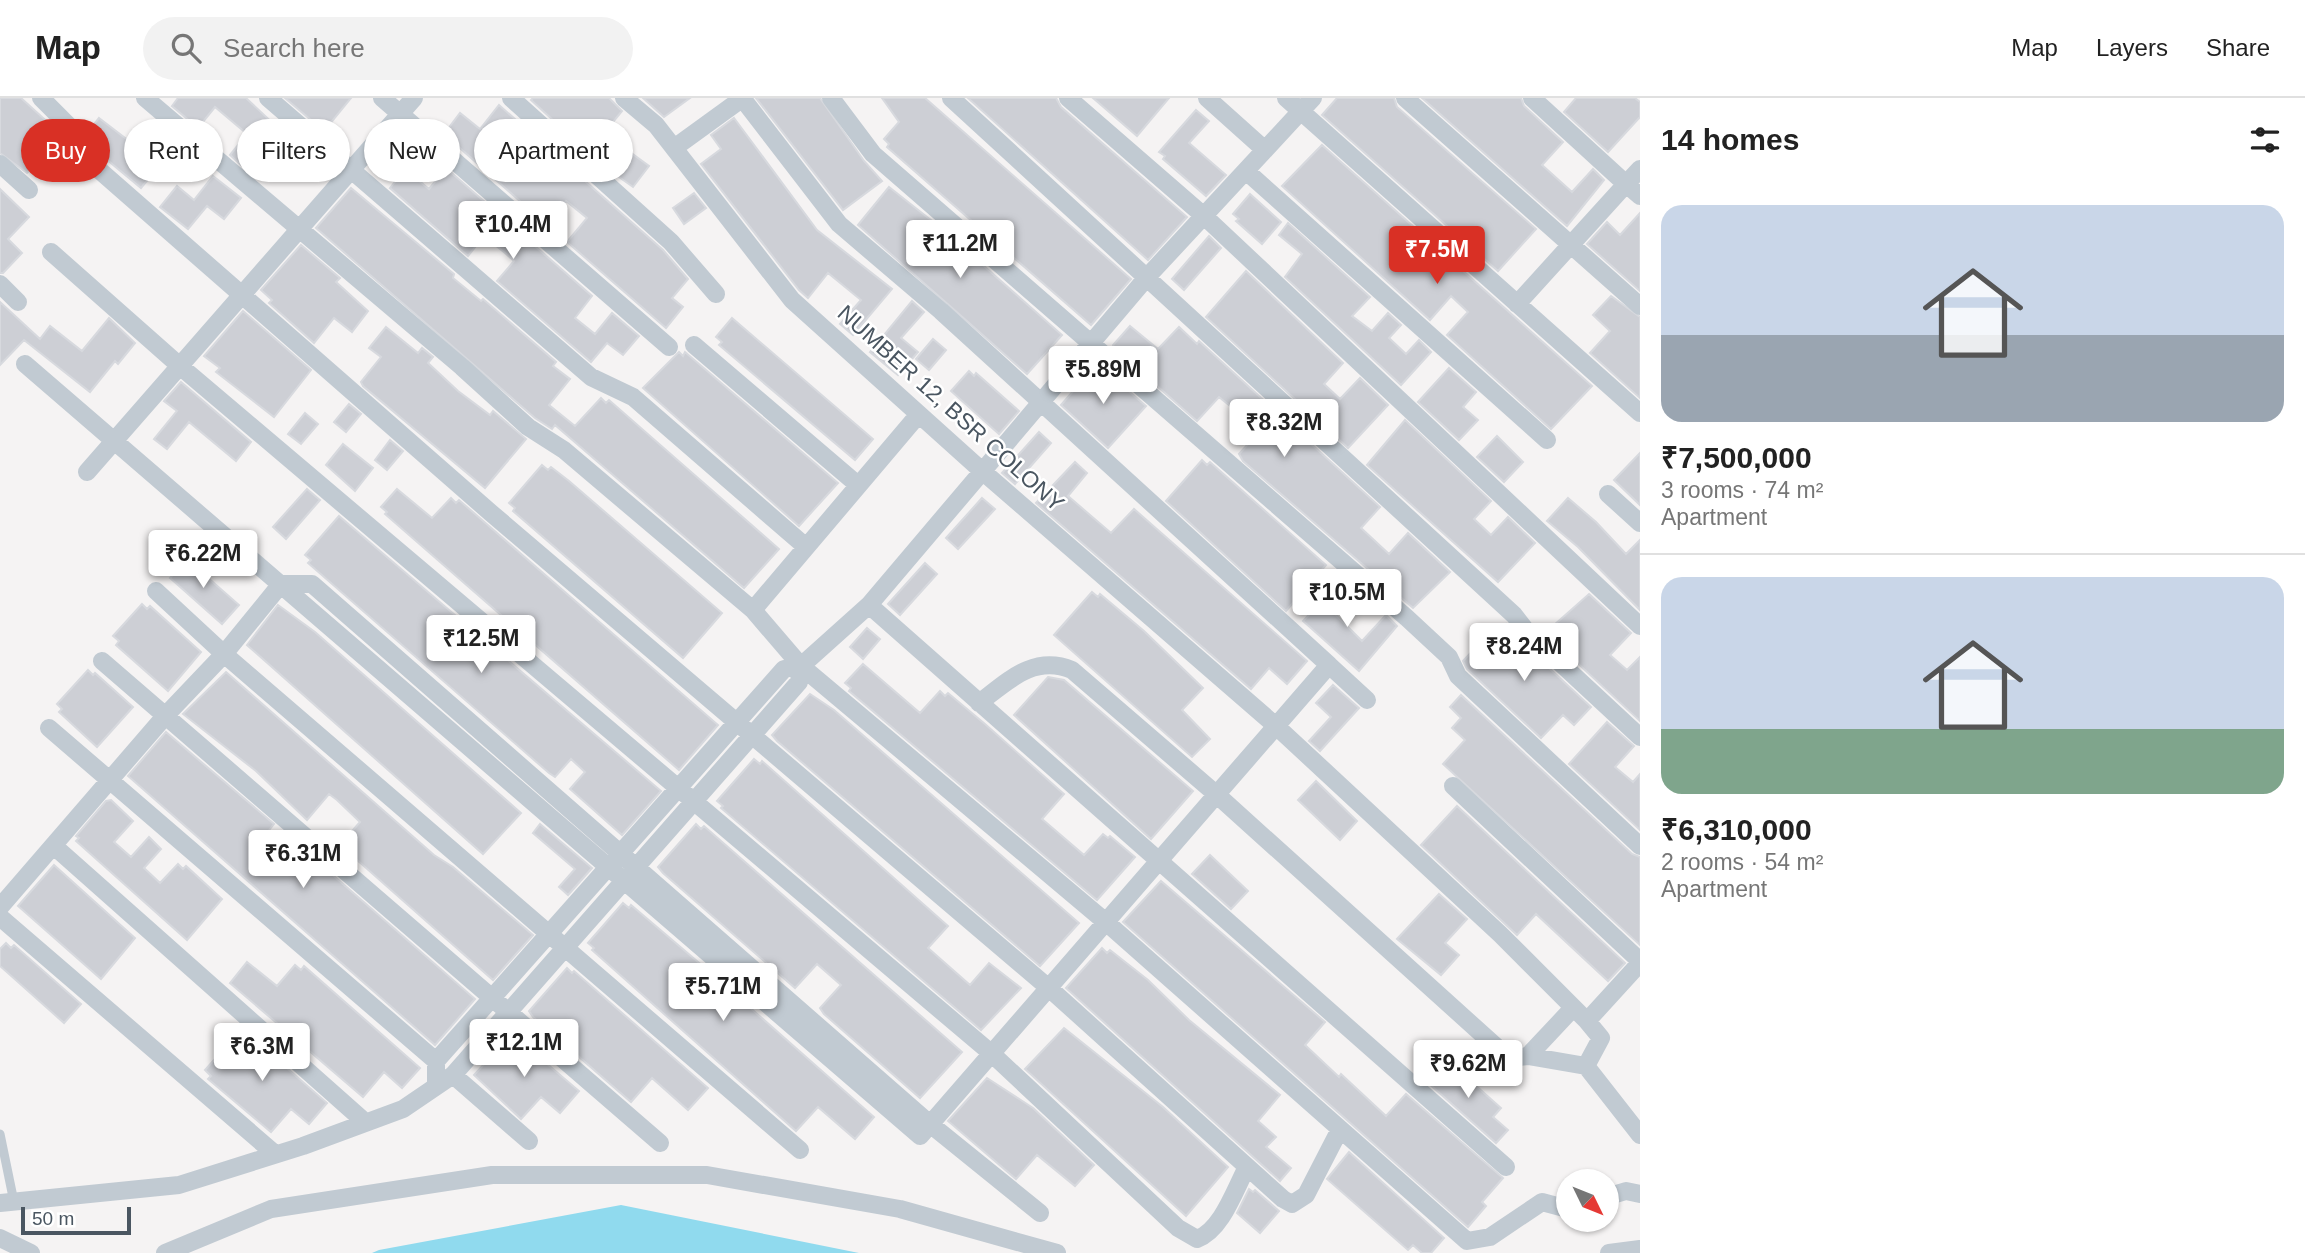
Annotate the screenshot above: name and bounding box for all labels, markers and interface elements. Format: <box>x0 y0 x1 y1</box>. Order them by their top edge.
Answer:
search box <box>143 17 633 80</box>
text: Map <box>35 29 101 66</box>
icon: search <box>167 29 205 67</box>
text: Search here <box>223 33 365 63</box>
text: Map <box>2011 34 2058 61</box>
text: Layers <box>2096 34 2168 61</box>
text: Share <box>2206 34 2270 61</box>
chip: Buy <box>21 119 110 182</box>
chip: Rent <box>124 119 223 182</box>
chip: Filters <box>237 119 350 182</box>
chip: New <box>364 119 460 182</box>
chip: Apartment <box>474 119 633 182</box>
icon: filters <box>2246 121 2284 159</box>
text: 14 homes <box>1661 123 1799 156</box>
pin: ₹10.4M <box>456 202 570 261</box>
text: ₹10.4M <box>474 211 552 237</box>
pin: ₹11.2M <box>903 220 1017 280</box>
pin: ₹7.5M <box>1388 226 1486 286</box>
text: ₹11.2M <box>922 230 998 256</box>
text: ₹7.5M <box>1405 236 1469 262</box>
icon: home <box>1910 250 2036 376</box>
street label: NUMBER 12, BSR COLONY <box>833 300 1069 516</box>
pin: ₹5.89M <box>1046 346 1160 406</box>
text: ₹5.89M <box>1064 356 1142 382</box>
pin: ₹8.32M <box>1227 400 1341 459</box>
text: ₹8.32M <box>1245 409 1323 435</box>
text: ₹7,500,000 <box>1661 441 1812 474</box>
text: 3 rooms · 74 m² <box>1661 477 1823 503</box>
text: Apartment <box>1661 504 1767 530</box>
pin: ₹6.22M <box>146 531 260 590</box>
text: ₹6.22M <box>164 540 242 566</box>
pin: ₹10.5M <box>1290 570 1404 629</box>
text: ₹10.5M <box>1308 579 1386 605</box>
pin: ₹12.5M <box>424 616 538 675</box>
icon: home <box>1910 622 2036 748</box>
pin: ₹8.24M <box>1467 624 1581 683</box>
text: ₹12.5M <box>442 625 520 651</box>
text: ₹8.24M <box>1485 633 1563 659</box>
text: ₹6,310,000 <box>1661 813 1812 846</box>
pin: ₹6.31M <box>246 830 360 890</box>
text: ₹6.31M <box>264 840 342 866</box>
text: 2 rooms · 54 m² <box>1661 849 1823 875</box>
text: Apartment <box>1661 876 1767 902</box>
pin: ₹5.71M <box>666 964 780 1023</box>
text: ₹5.71M <box>684 973 762 999</box>
pin: ₹12.1M <box>467 1020 581 1079</box>
pin: ₹6.3M <box>213 1024 311 1083</box>
text: ₹12.1M <box>485 1029 563 1055</box>
text: ₹6.3M <box>230 1033 294 1059</box>
pin: ₹9.62M <box>1411 1040 1525 1100</box>
text: ₹9.62M <box>1429 1050 1507 1076</box>
north arrow <box>1556 1169 1619 1232</box>
map controls <box>1556 1169 1619 1232</box>
scale bar <box>21 1204 131 1236</box>
text: 50 m <box>32 1208 74 1229</box>

